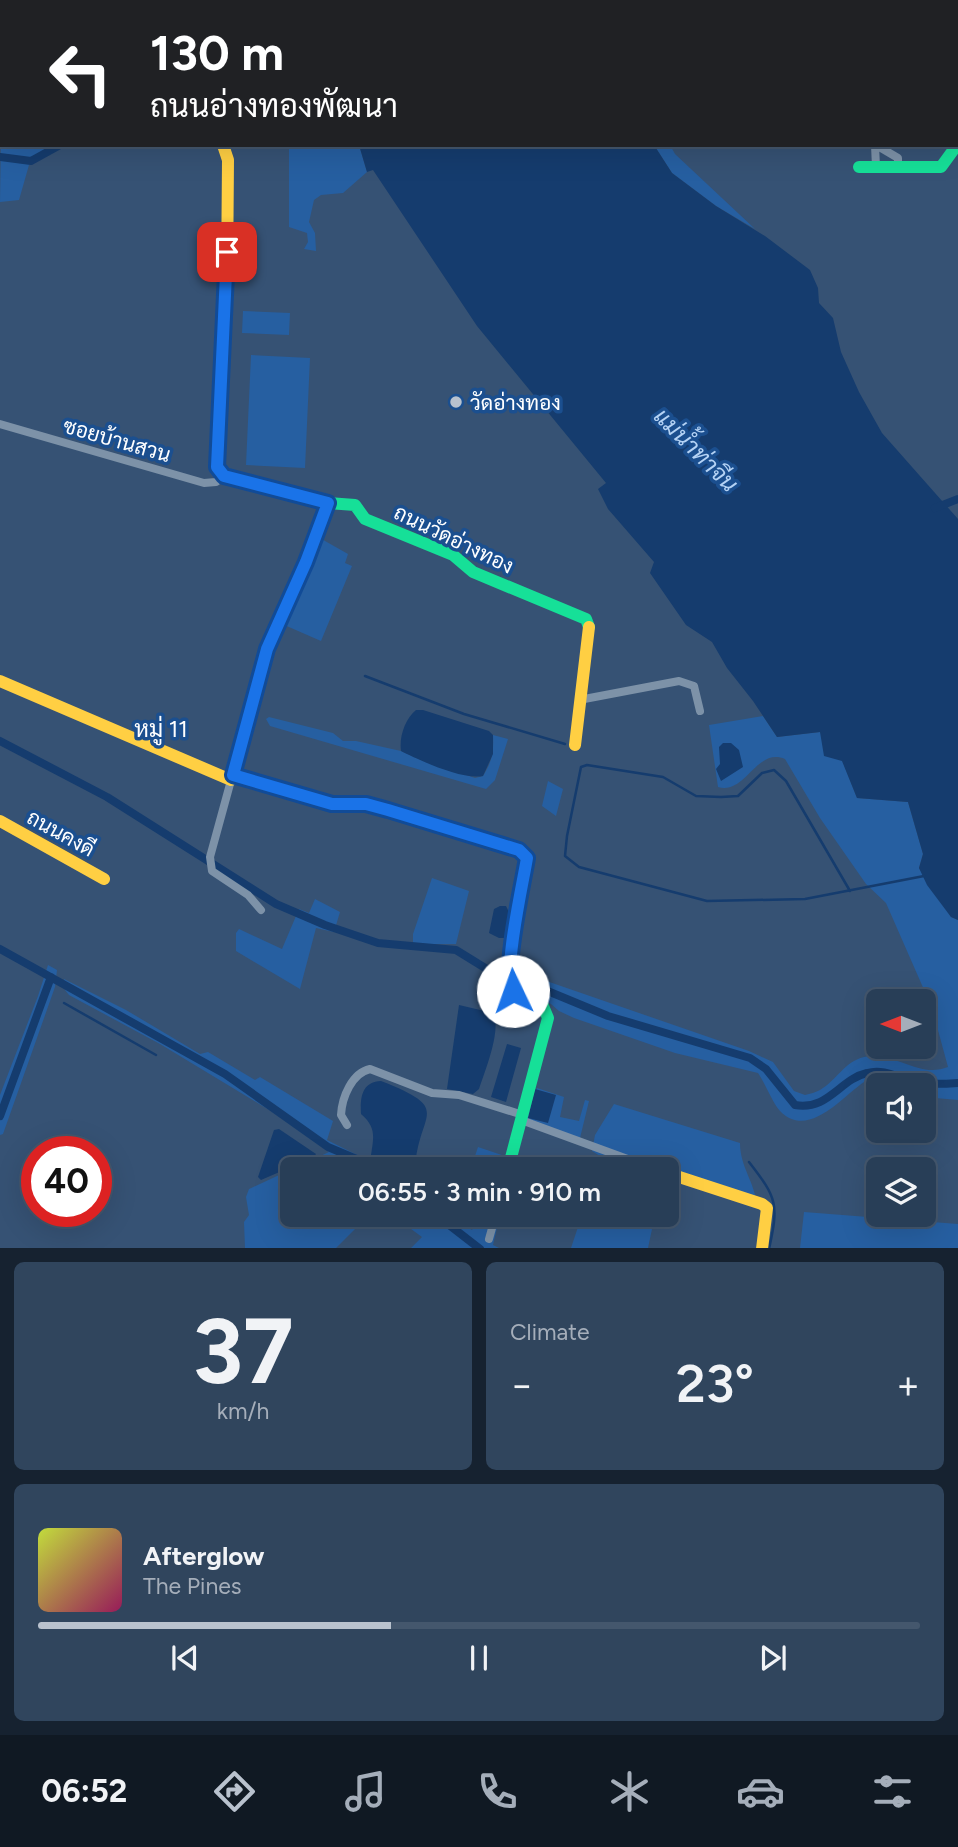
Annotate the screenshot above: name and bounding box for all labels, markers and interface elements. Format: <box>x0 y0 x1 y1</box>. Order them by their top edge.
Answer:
text: 130 m <box>150 23 284 82</box>
icon: left <box>35 28 126 119</box>
text: ถนนอ่างทองพัฒนา <box>150 87 398 125</box>
pin <box>197 222 257 282</box>
icon: arrive <box>208 233 246 271</box>
place label: วัดอ่างทอง <box>470 390 561 415</box>
marker: วัดอ่างทอง <box>448 394 464 410</box>
water label: แม่น้ำท่าจีน <box>648 398 748 498</box>
street label: ซอยบ้านสวน <box>60 413 174 467</box>
street label: ถนนวัดอ่างทอง <box>390 499 518 579</box>
district label: หมู่ 11 <box>134 715 188 746</box>
street label: ถนนคงดี <box>23 804 99 862</box>
position arrow <box>476 954 550 1028</box>
north arrow <box>866 989 936 1059</box>
map controls <box>866 989 936 1227</box>
button: sound <box>866 1073 936 1143</box>
speed limit sign: 40 <box>21 1136 112 1227</box>
button: layers <box>866 1157 936 1227</box>
text: 06:55 · 3 min · 910 m <box>358 1176 601 1208</box>
text: 37 <box>192 1297 294 1406</box>
text: Climate <box>510 1318 589 1346</box>
text: 23° <box>676 1353 754 1415</box>
text: − <box>510 1362 534 1408</box>
text: + <box>896 1362 920 1408</box>
text: km/h <box>217 1397 269 1425</box>
text: Afterglow <box>143 1540 265 1572</box>
text: The Pines <box>143 1572 242 1600</box>
icon: previous <box>166 1639 204 1677</box>
icon: pause <box>460 1639 498 1677</box>
icon: next <box>754 1639 792 1677</box>
icon: directions <box>210 1767 259 1816</box>
icon: music <box>341 1767 390 1816</box>
icon: phone <box>473 1767 522 1816</box>
icon: climate <box>605 1767 654 1816</box>
icon: car <box>736 1767 785 1816</box>
icon: filters <box>868 1767 917 1816</box>
text: 06:52 <box>41 1772 127 1810</box>

